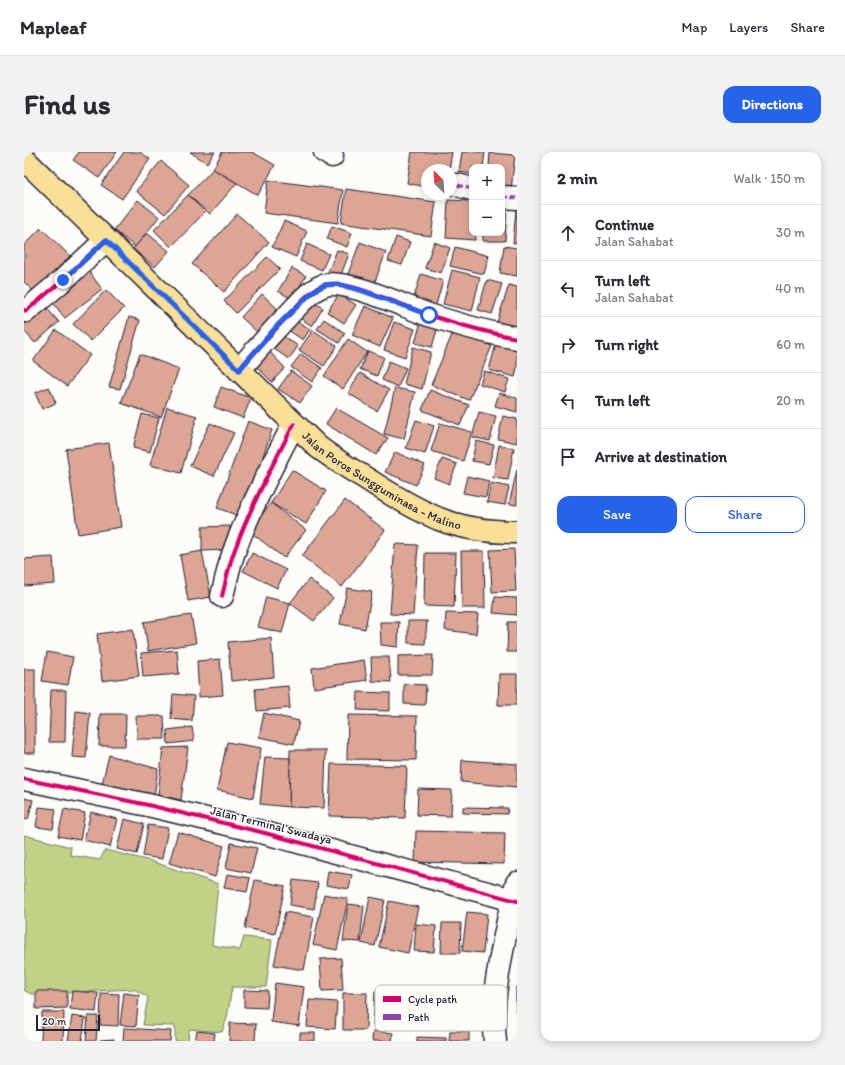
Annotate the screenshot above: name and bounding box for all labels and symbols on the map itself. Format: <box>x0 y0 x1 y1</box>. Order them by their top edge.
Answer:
north arrow <box>421 164 457 200</box>
route end <box>54 271 72 289</box>
route start <box>420 306 438 324</box>
street label: Jalan Poros Sungguminasa - Malino <box>300 429 463 532</box>
street label: Jalan Terminal Swadaya <box>209 803 333 847</box>
legend <box>375 985 507 1031</box>
text: Cycle path <box>408 993 457 1006</box>
text: Path <box>408 1011 430 1024</box>
scale bar <box>36 1013 100 1032</box>

